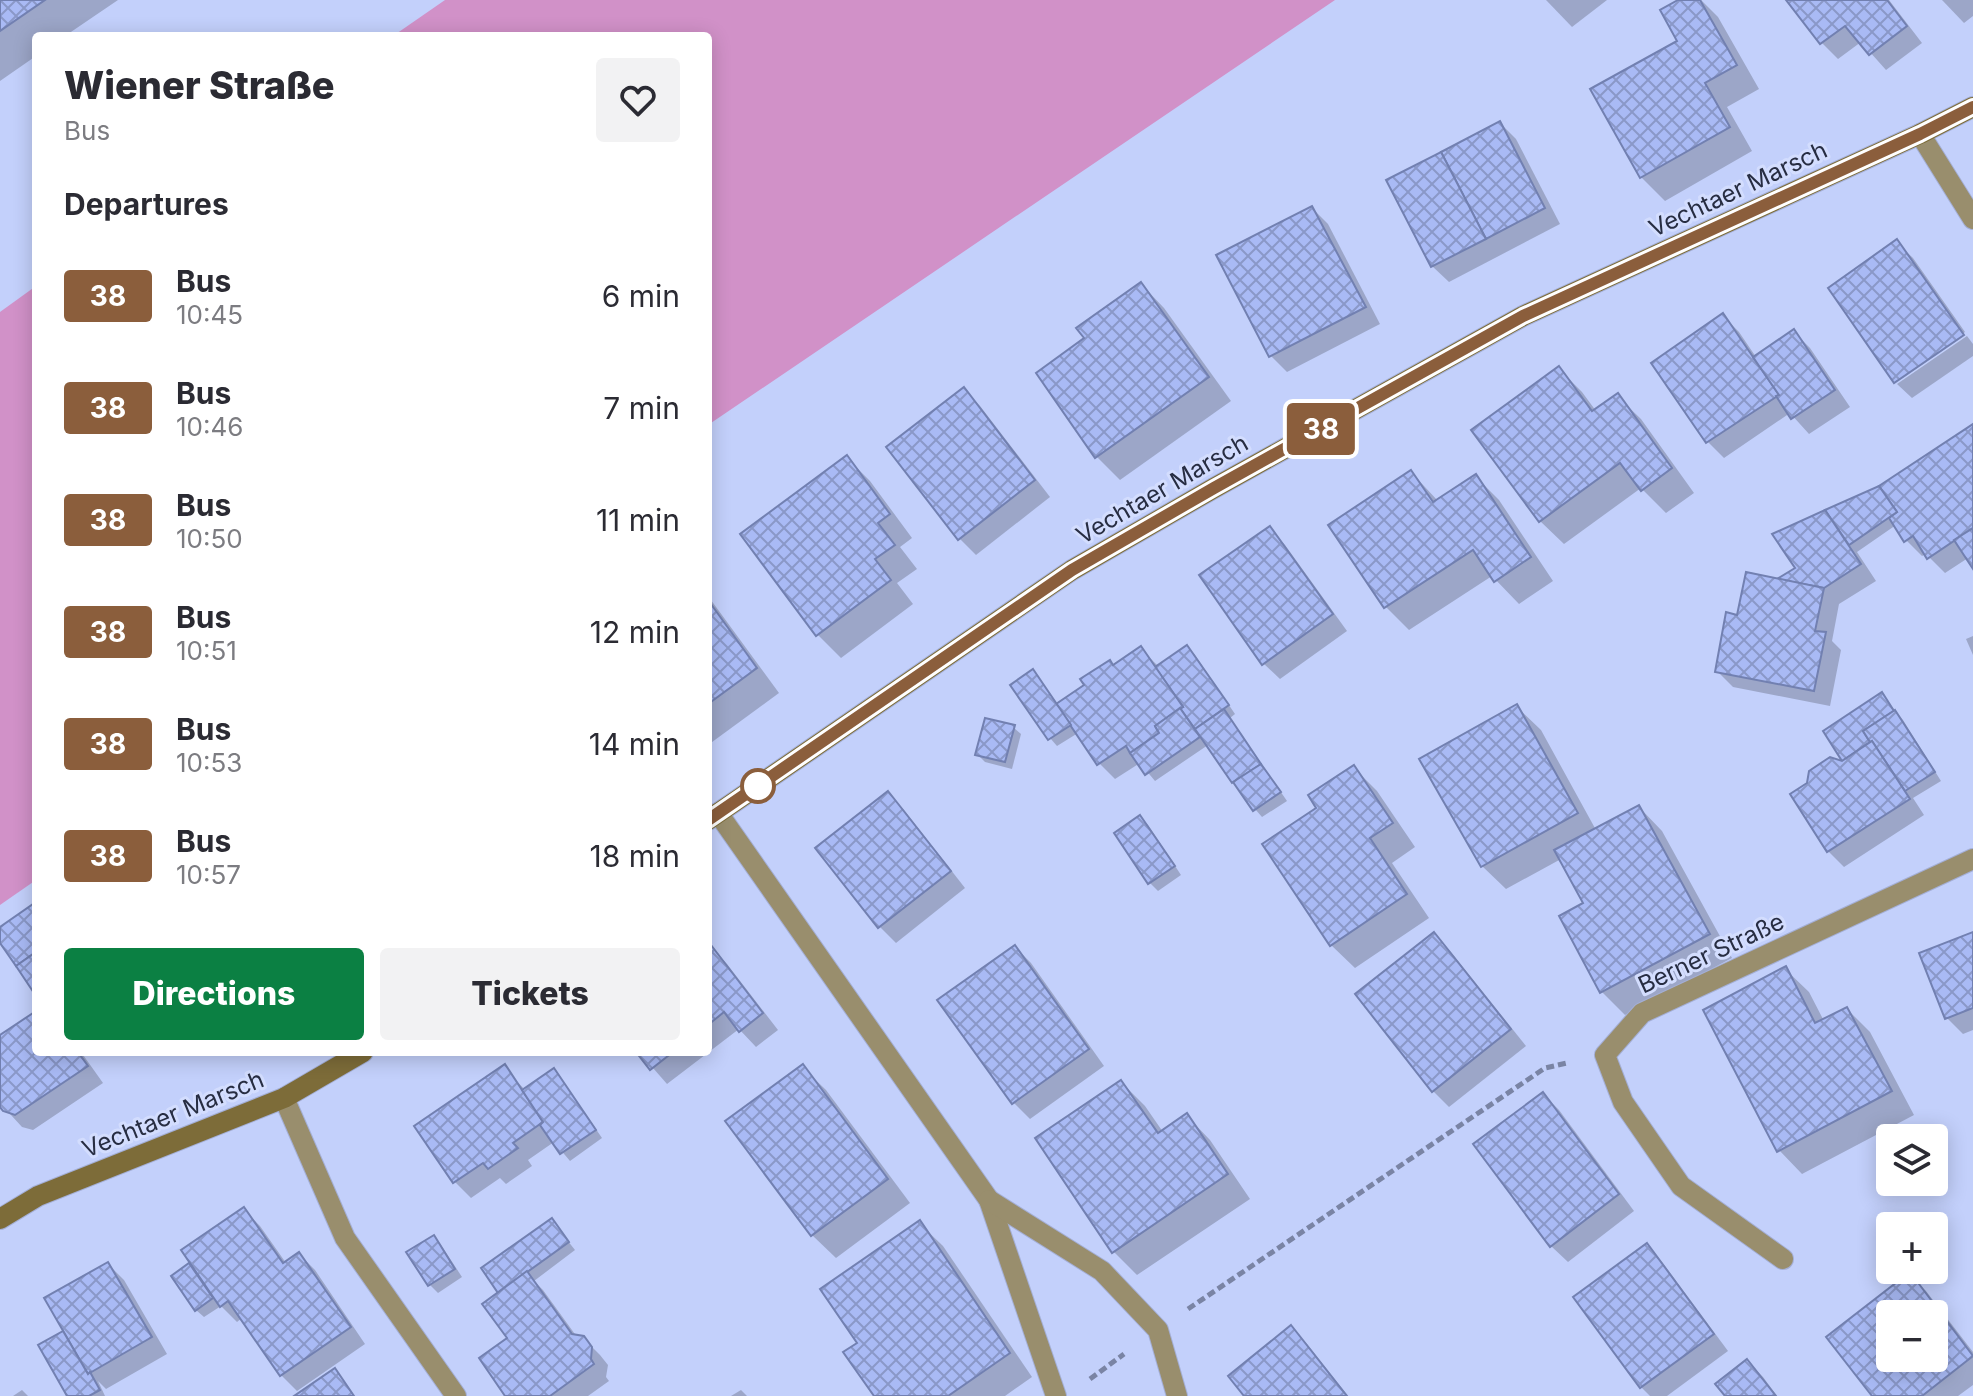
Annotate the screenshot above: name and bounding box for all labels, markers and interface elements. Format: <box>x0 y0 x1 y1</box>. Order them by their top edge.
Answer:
button: heart <box>596 58 680 142</box>
text: Wiener Straße <box>64 62 335 108</box>
text: Bus <box>64 115 110 146</box>
street label: Vechtaer Marsch <box>1644 135 1832 243</box>
text: Departures <box>64 186 229 222</box>
text: Bus <box>176 263 231 299</box>
text: 6 min <box>602 278 680 314</box>
text: 38 <box>90 279 126 313</box>
text: 10:45 <box>176 299 243 330</box>
text: Bus <box>176 375 231 411</box>
text: 7 min <box>603 390 680 426</box>
text: 38 <box>90 391 126 425</box>
line badge: 38 <box>1285 403 1357 455</box>
text: 10:46 <box>176 411 243 442</box>
text: 38 <box>1303 412 1339 446</box>
street label: Vechtaer Marsch <box>1071 428 1253 550</box>
text: Bus <box>176 487 231 523</box>
text: 11 min <box>596 502 680 538</box>
text: 38 <box>90 503 126 537</box>
text: 10:50 <box>176 523 243 554</box>
text: Bus <box>176 599 231 635</box>
text: 12 min <box>590 614 680 650</box>
text: 38 <box>90 615 126 649</box>
text: 10:51 <box>176 635 237 666</box>
text: Bus <box>176 711 231 747</box>
text: 14 min <box>589 726 680 762</box>
text: 38 <box>90 727 126 761</box>
text: 10:53 <box>176 747 242 778</box>
unlabelled marker <box>741 769 775 803</box>
text: Bus <box>176 823 231 859</box>
text: 18 min <box>590 838 680 874</box>
text: 38 <box>90 839 126 873</box>
text: 10:57 <box>176 859 241 890</box>
street label: Berner Straße <box>1633 907 1789 999</box>
button: Directions <box>64 948 364 1040</box>
button: Tickets <box>380 948 680 1040</box>
street label: Vechtaer Marsch <box>78 1064 268 1164</box>
map controls <box>1876 1124 1948 1372</box>
button: layers <box>1876 1124 1948 1196</box>
button: + <box>1876 1212 1948 1284</box>
button: − <box>1876 1300 1948 1372</box>

